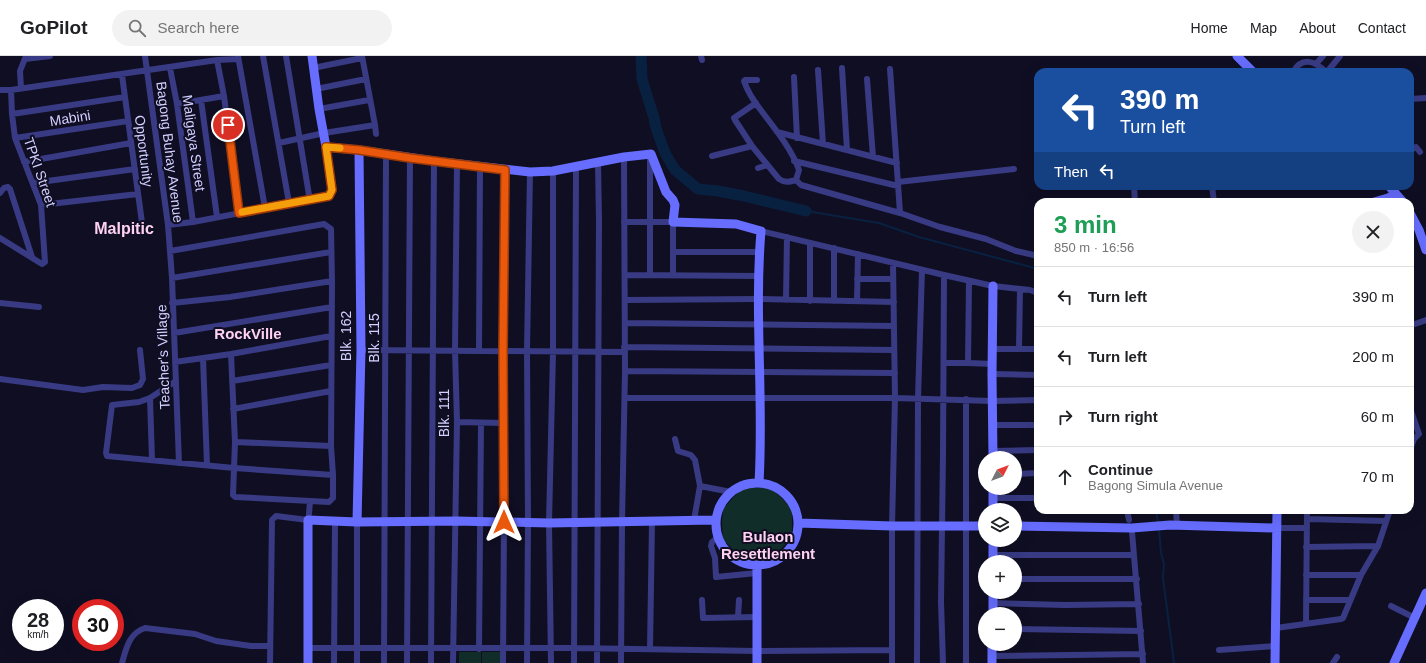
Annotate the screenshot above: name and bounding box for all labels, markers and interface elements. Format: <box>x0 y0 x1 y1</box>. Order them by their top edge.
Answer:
search box <box>112 10 392 46</box>
text: GoPilot <box>20 17 88 38</box>
icon: search <box>126 17 148 39</box>
text: Search here <box>158 19 239 36</box>
text: Home <box>1191 20 1228 36</box>
text: Map <box>1250 20 1277 36</box>
text: About <box>1299 20 1336 36</box>
text: Contact <box>1358 20 1406 36</box>
street label: Bagong Buhay Avenue <box>153 80 187 224</box>
icon: left <box>1054 84 1106 136</box>
text: 390 m <box>1120 84 1199 115</box>
street label: Maligaya Street <box>179 94 209 192</box>
street label: Mabini <box>48 107 92 129</box>
pin <box>211 108 245 142</box>
street label: Opportunity <box>132 114 156 188</box>
icon: arrive <box>217 114 239 136</box>
text: Turn left <box>1120 117 1185 137</box>
street label: TPKI Street <box>21 135 59 209</box>
icon: left <box>1096 160 1118 182</box>
text: Then <box>1054 163 1088 180</box>
text: 3 min <box>1054 211 1117 238</box>
button: close <box>1352 211 1394 253</box>
district label: Malpitic <box>94 220 154 237</box>
text: 850 m · 16:56 <box>1054 240 1134 255</box>
icon: left <box>1054 286 1076 308</box>
text: Turn left <box>1088 288 1147 305</box>
text: 390 m <box>1352 288 1394 305</box>
street label: Teacher's Village <box>153 304 173 410</box>
street label: Blk. 162 <box>338 310 354 361</box>
street label: Blk. 115 <box>366 313 382 363</box>
district label: RockVille <box>214 325 282 342</box>
icon: left <box>1054 346 1076 368</box>
text: Turn left <box>1088 348 1147 365</box>
text: 200 m <box>1352 348 1394 365</box>
street label: Blk. 111 <box>436 389 452 437</box>
icon: right <box>1054 406 1076 428</box>
text: Turn right <box>1088 408 1158 425</box>
text: 60 m <box>1361 408 1394 425</box>
north arrow <box>978 451 1022 495</box>
map controls <box>978 451 1022 651</box>
text: Continue <box>1088 461 1153 478</box>
icon: ahead <box>1054 466 1076 488</box>
text: 70 m <box>1361 468 1394 485</box>
text: Bagong Simula Avenue <box>1088 478 1223 493</box>
position arrow <box>483 501 525 543</box>
button: layers <box>978 503 1022 547</box>
district label: Bulaon Resettlement <box>721 528 815 562</box>
button: + <box>978 555 1022 599</box>
speed limit sign: 30 <box>72 599 124 651</box>
button: − <box>978 607 1022 651</box>
text: 28 <box>27 609 49 631</box>
text: km/h <box>27 629 49 640</box>

